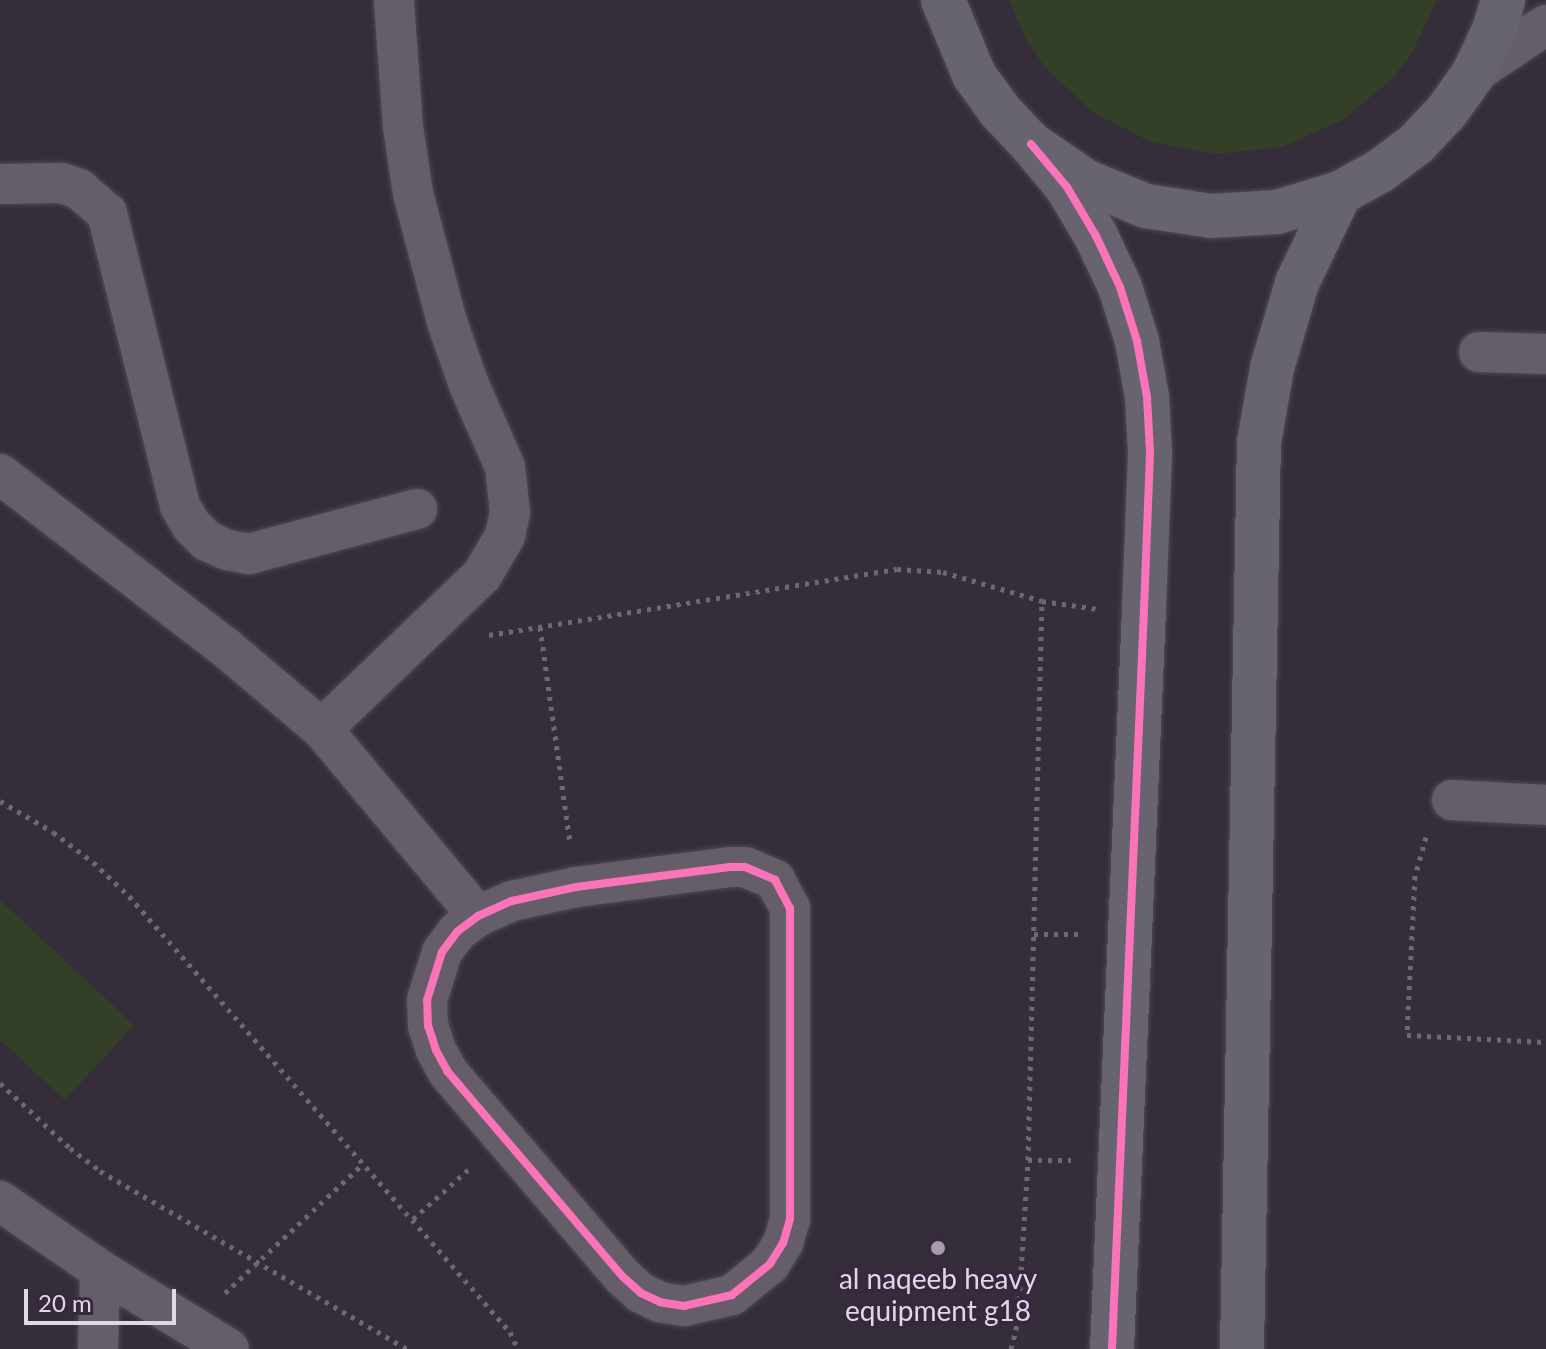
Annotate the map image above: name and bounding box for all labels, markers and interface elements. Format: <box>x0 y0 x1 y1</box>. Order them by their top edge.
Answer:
marker: al naqeeb heavy equipment g18 <box>929 1239 947 1257</box>
place label: al naqeeb heavy equipment g18 <box>839 1261 1037 1327</box>
scale bar <box>28 1273 180 1323</box>
text: 20 m <box>38 1288 92 1317</box>

